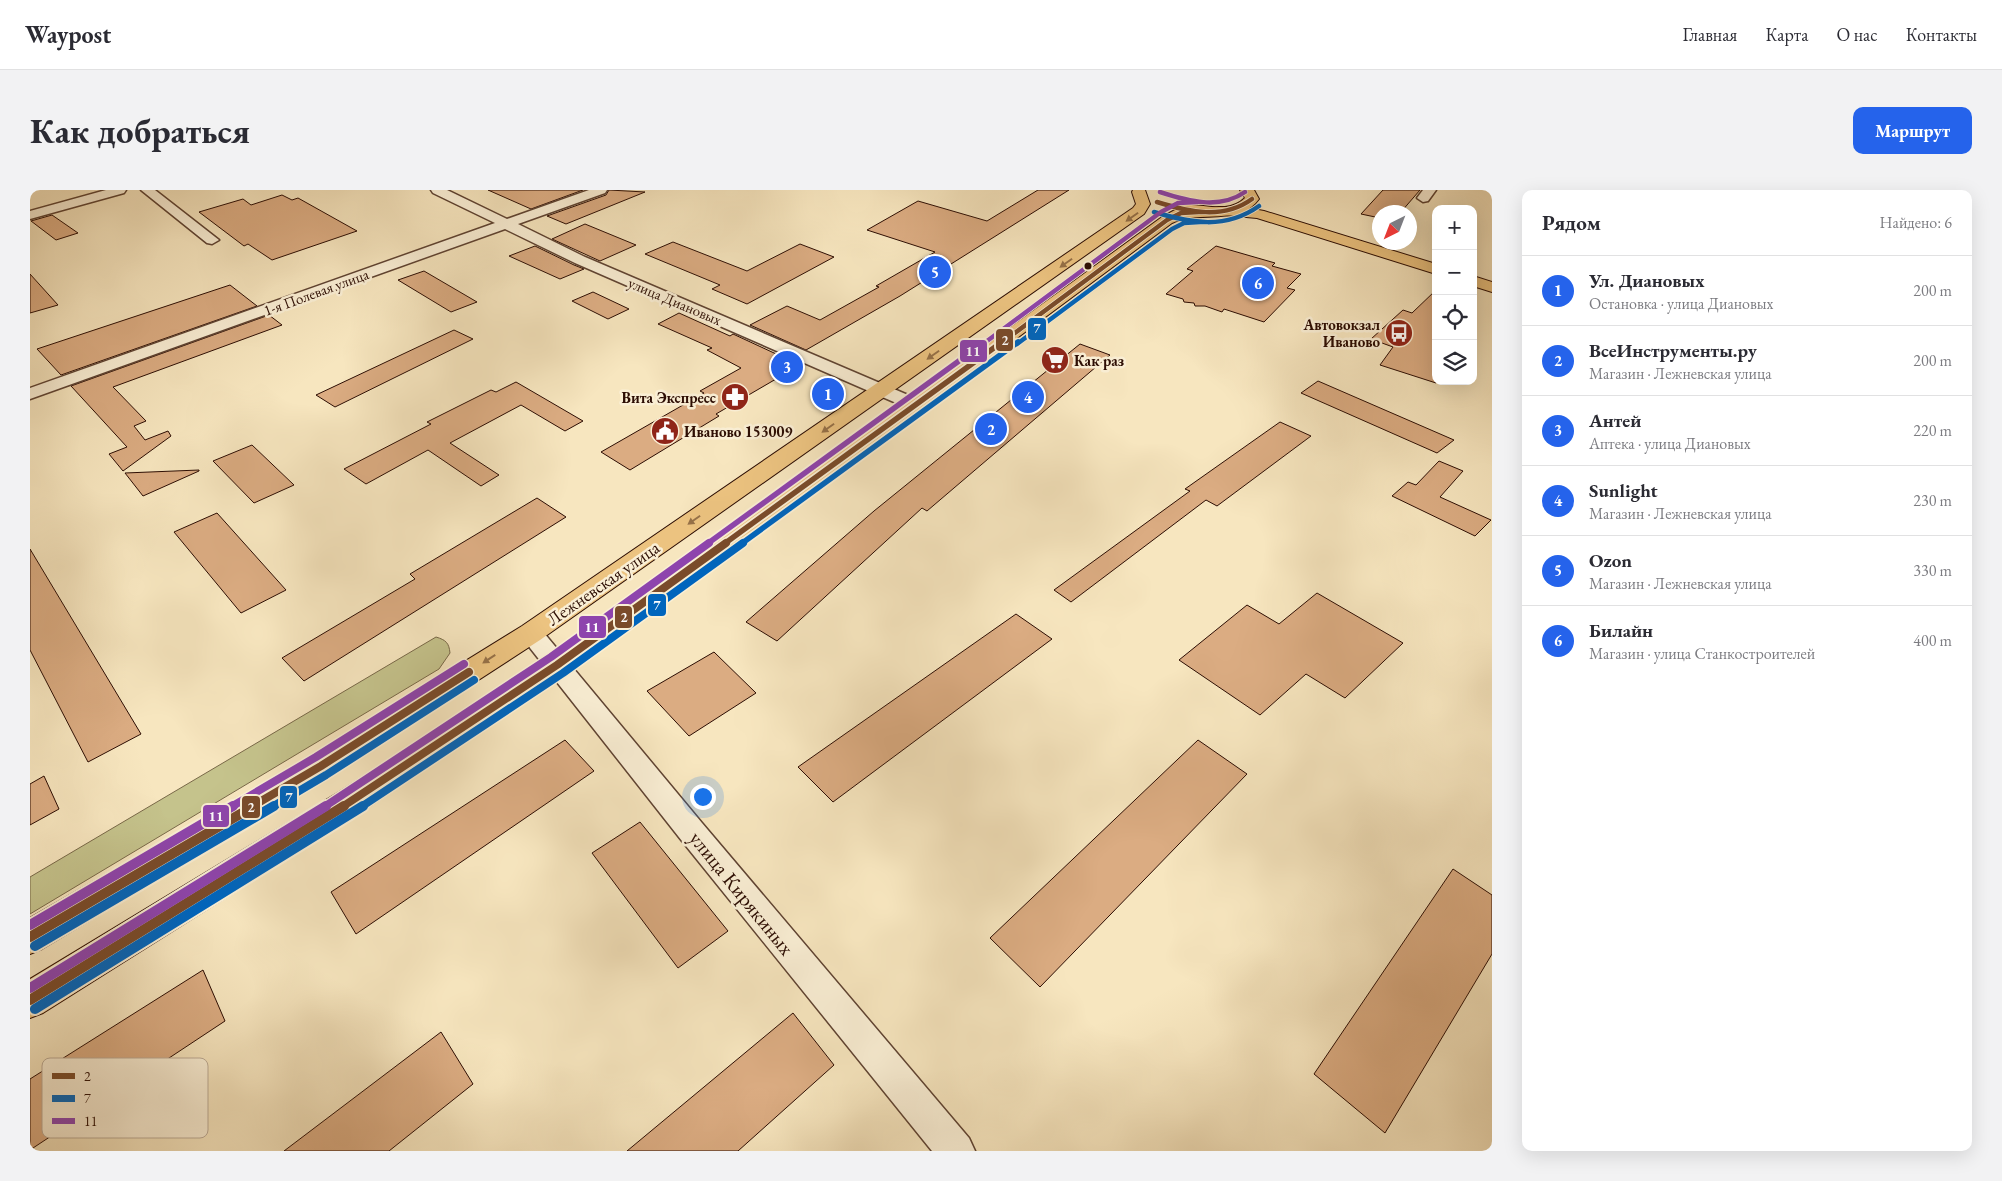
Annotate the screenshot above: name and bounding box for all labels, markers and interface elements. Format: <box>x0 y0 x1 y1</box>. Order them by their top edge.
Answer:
text: Waypost <box>25 19 111 50</box>
text: Главная <box>1683 23 1737 46</box>
text: Карта <box>1765 23 1808 46</box>
text: О нас <box>1836 23 1878 46</box>
text: Контакты <box>1906 23 1977 46</box>
button: Маршрут <box>1853 107 1972 154</box>
text: Как добраться <box>30 108 250 153</box>
north arrow <box>1372 205 1417 250</box>
map controls <box>1432 205 1477 385</box>
button: + <box>1432 205 1477 250</box>
text: Рядом <box>1542 209 1601 236</box>
one-way arrow <box>1125 212 1138 222</box>
text: Найдено: 6 <box>1880 212 1952 233</box>
button: − <box>1432 250 1477 295</box>
pin: 5 <box>919 253 951 291</box>
one-way arrow <box>1059 258 1073 268</box>
unlabelled marker <box>1083 261 1093 271</box>
street label: 1-я Полевая улица <box>261 264 371 320</box>
pin: 6 <box>1242 264 1274 302</box>
text: Ул. Диановых <box>1589 268 1705 293</box>
street label: улица Диановых <box>625 273 725 329</box>
text: 1 <box>1554 280 1562 301</box>
text: 200 m <box>1913 280 1952 301</box>
text: Остановка · улица Диановых <box>1589 293 1773 314</box>
button: locate <box>1432 295 1477 340</box>
place label: Автовокзал Иваново <box>1302 315 1380 351</box>
line badge: 7 <box>1027 317 1047 341</box>
bus stop icon: Автовокзал Иваново <box>1384 318 1414 348</box>
text: 7 <box>1033 319 1041 337</box>
line badge: 2 <box>995 328 1014 352</box>
text: 2 <box>1001 331 1009 349</box>
text: ВсеИнструменты.ру <box>1589 338 1757 363</box>
line badge: 11 <box>959 339 988 363</box>
button: layers <box>1432 340 1477 385</box>
text: 11 <box>966 342 980 360</box>
supermarket icon: Как раз <box>1040 345 1070 375</box>
pin: 3 <box>771 348 803 386</box>
one-way arrow <box>926 350 939 360</box>
text: 2 <box>1554 350 1562 371</box>
text: 200 m <box>1913 350 1952 371</box>
place label: Как раз <box>1074 351 1124 370</box>
text: Магазин · Лежневская улица <box>1589 363 1772 384</box>
pin: 1 <box>812 375 844 413</box>
pin: 4 <box>1012 378 1044 416</box>
pharmacy icon: Вита Экспресс <box>720 382 750 412</box>
place label: Вита Экспресс <box>622 388 716 407</box>
text: Антей <box>1589 408 1641 433</box>
pin: 2 <box>975 410 1007 448</box>
public building icon: Иваново 153009 <box>650 416 680 446</box>
text: 3 <box>1554 420 1562 441</box>
text: 220 m <box>1913 420 1952 441</box>
place label: Иваново 153009 <box>684 422 792 441</box>
one-way arrow <box>821 423 835 433</box>
text: Аптека · улица Диановых <box>1589 433 1751 454</box>
text: Sunlight <box>1589 478 1658 503</box>
text: 4 <box>1554 490 1562 511</box>
text: 230 m <box>1913 490 1952 511</box>
text: Магазин · Лежневская улица <box>1589 503 1772 524</box>
one-way arrow <box>687 515 701 525</box>
street label: Лежневская улица <box>542 535 665 630</box>
text: Ozon <box>1589 548 1632 573</box>
text: 5 <box>1554 560 1562 581</box>
text: 330 m <box>1913 560 1952 581</box>
text: Магазин · Лежневская улица <box>1589 573 1772 594</box>
line badge: 7 <box>647 593 667 617</box>
text: 7 <box>653 596 661 614</box>
line badge: 2 <box>614 605 633 629</box>
text: 2 <box>620 608 628 626</box>
line badge: 11 <box>578 615 607 639</box>
text: 11 <box>585 618 599 636</box>
text: Билайн <box>1589 618 1653 643</box>
text: 6 <box>1554 630 1562 651</box>
text: 400 m <box>1913 630 1952 651</box>
text: Магазин · улица Станкостроителей <box>1589 643 1815 664</box>
one-way arrow <box>483 654 496 664</box>
your location <box>690 784 716 810</box>
line badge: 7 <box>279 785 298 809</box>
text: 7 <box>285 788 293 806</box>
line badge: 2 <box>241 795 261 819</box>
text: 2 <box>247 798 255 816</box>
line badge: 11 <box>202 804 230 828</box>
text: 11 <box>209 807 223 825</box>
street label: улица Кирякиных <box>684 825 800 961</box>
legend <box>42 1058 208 1138</box>
text: 2 <box>84 1067 91 1085</box>
text: 7 <box>84 1089 91 1107</box>
text: 11 <box>84 1112 97 1130</box>

